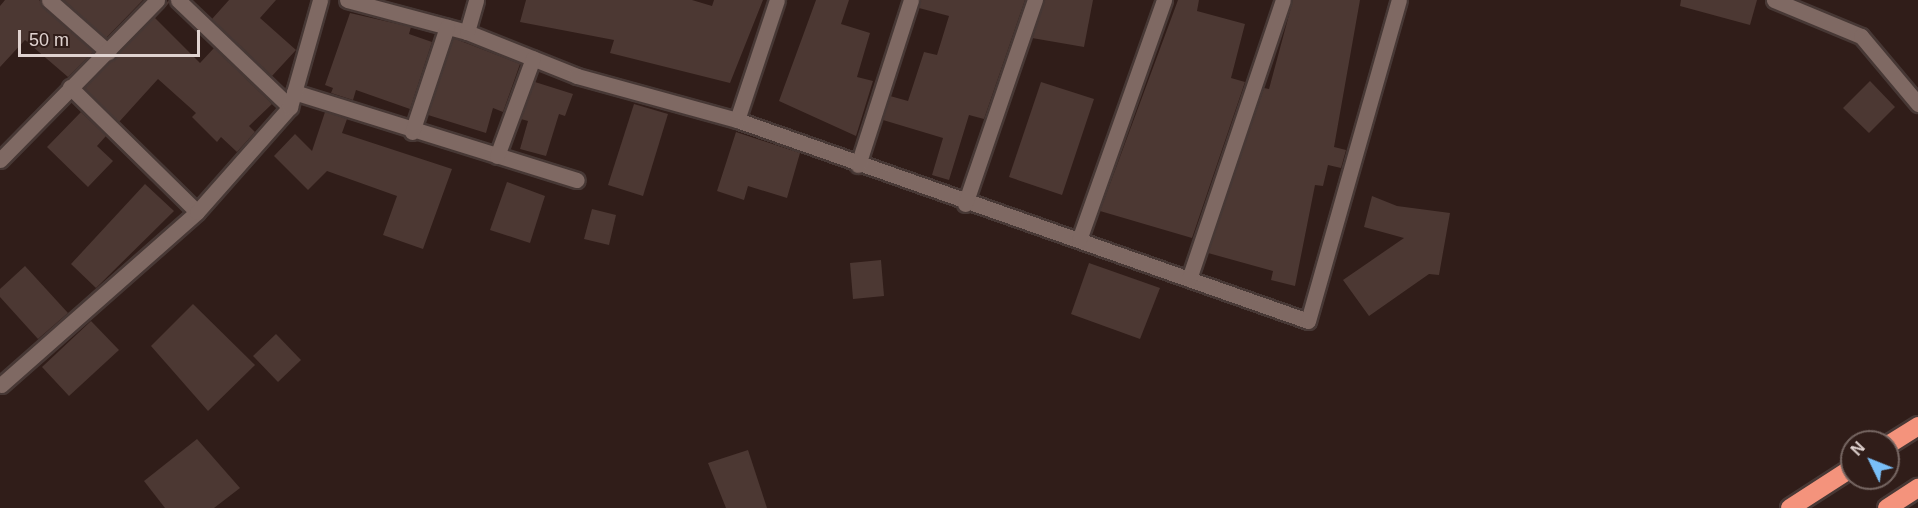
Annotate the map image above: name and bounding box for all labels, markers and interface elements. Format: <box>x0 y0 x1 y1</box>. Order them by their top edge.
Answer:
scale bar <box>21 18 202 56</box>
text: 50 m <box>29 30 69 50</box>
north arrow <box>1840 430 1900 490</box>
text: N <box>1848 439 1868 459</box>

